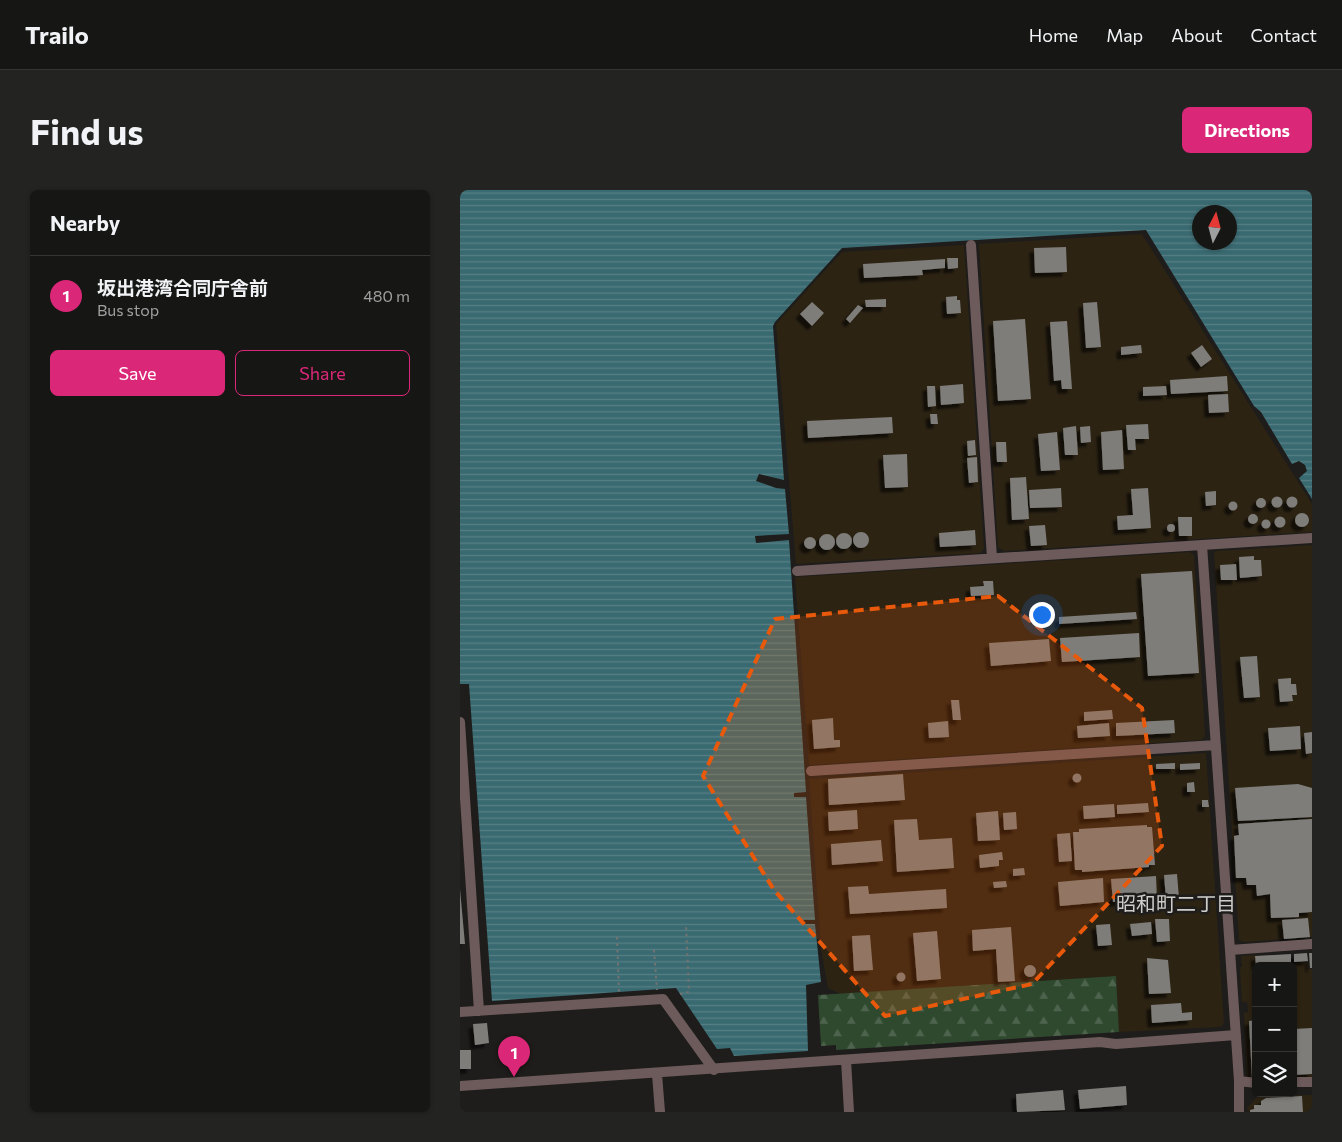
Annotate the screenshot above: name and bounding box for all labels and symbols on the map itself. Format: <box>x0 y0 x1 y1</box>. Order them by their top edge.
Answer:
north arrow <box>1192 205 1237 250</box>
your location <box>1029 602 1055 628</box>
district label: 昭和町二丁目 <box>1116 891 1236 915</box>
pin: 1 <box>498 1036 530 1077</box>

